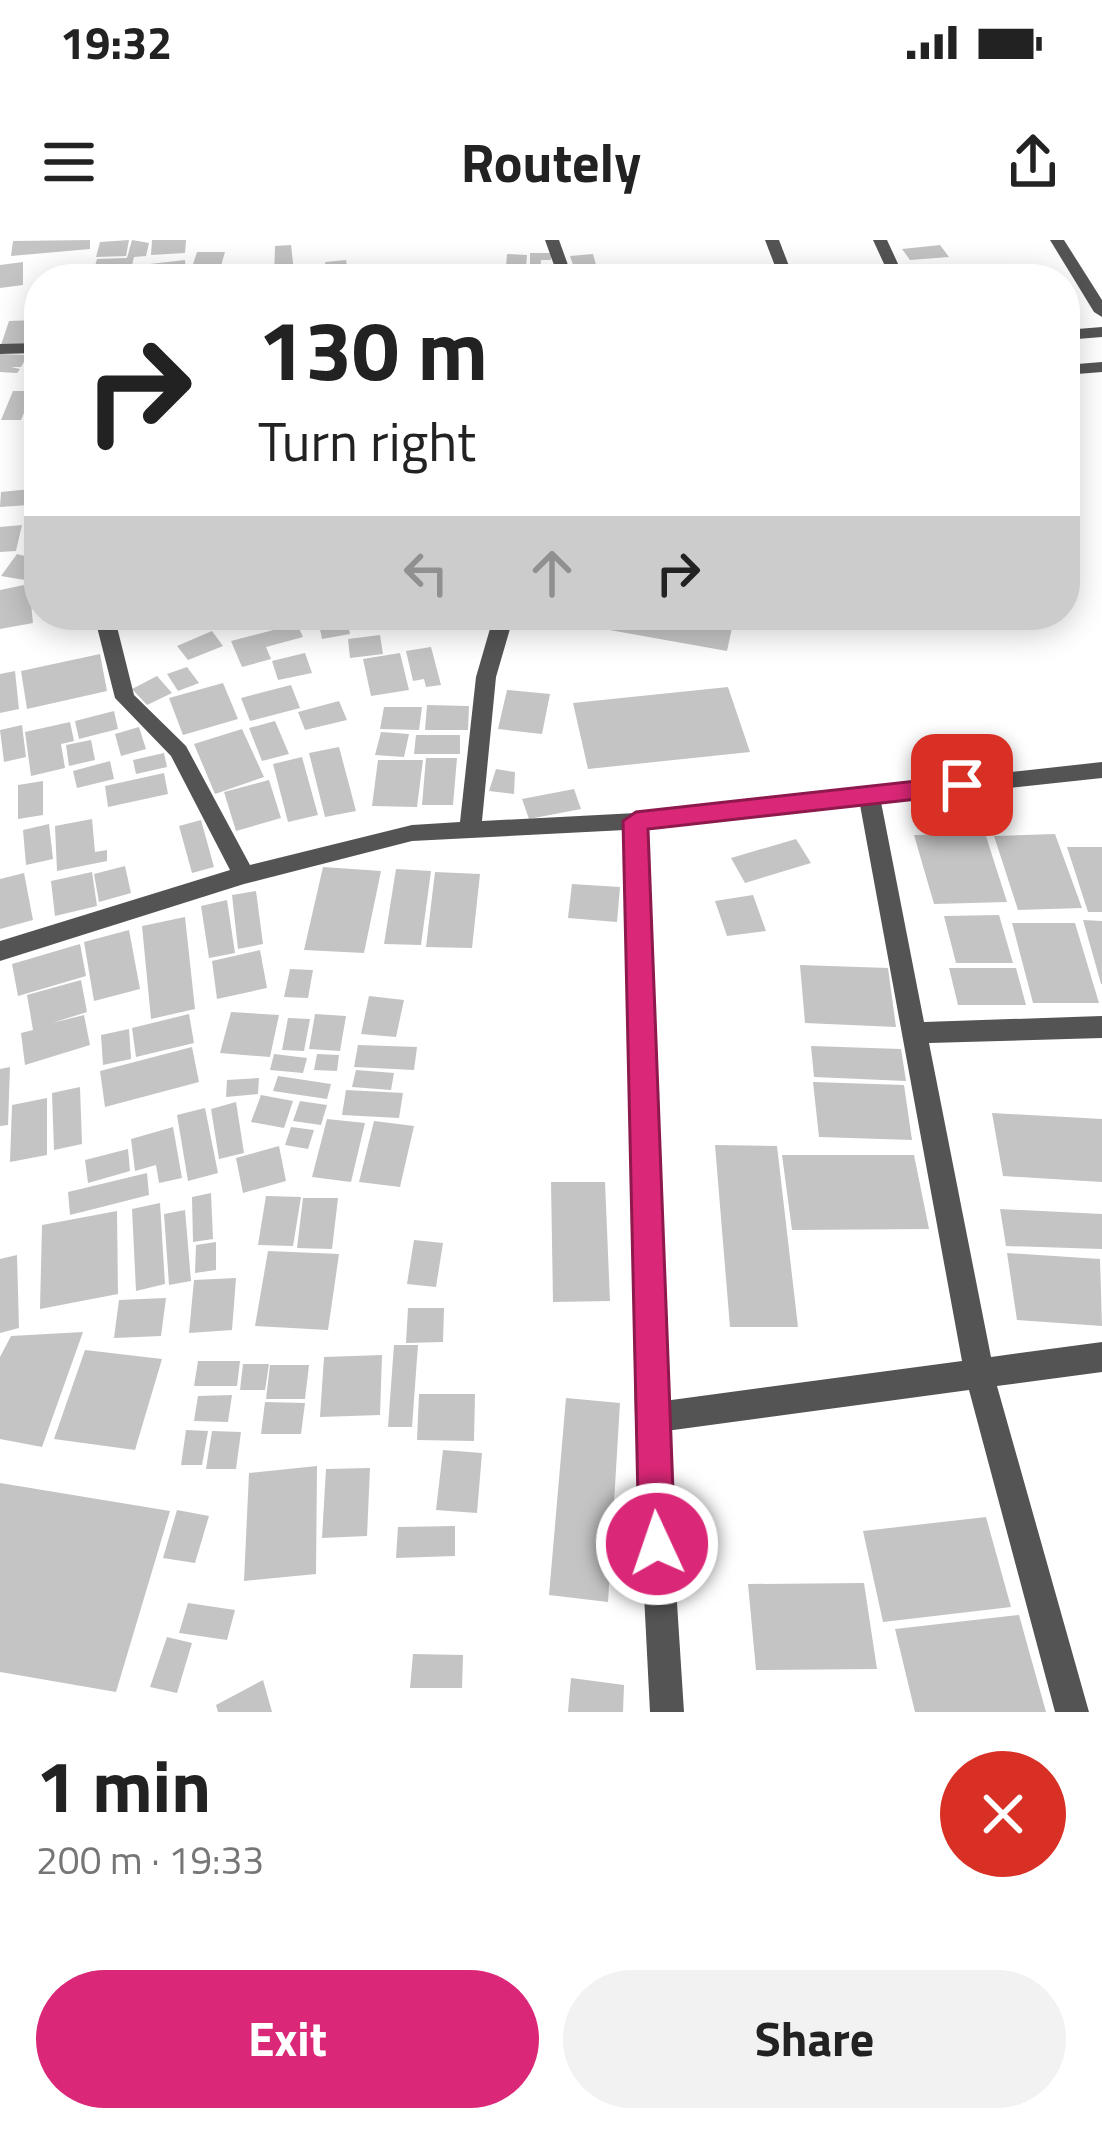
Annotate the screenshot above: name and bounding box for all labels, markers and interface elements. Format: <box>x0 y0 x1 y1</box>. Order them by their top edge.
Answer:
text: 19:32 <box>60 8 172 76</box>
text: Routely <box>461 121 641 203</box>
icon: menu <box>36 129 102 195</box>
icon: share <box>1000 129 1066 195</box>
text: 130 m <box>258 285 488 413</box>
icon: right <box>60 312 216 468</box>
text: Turn right <box>258 400 476 482</box>
icon: left <box>393 540 459 606</box>
icon: ahead <box>519 540 585 606</box>
icon: right <box>645 540 711 606</box>
pin <box>911 734 1013 836</box>
icon: arrive <box>929 752 995 818</box>
position arrow <box>594 1481 720 1607</box>
text: 1 min <box>36 1730 211 1840</box>
button: close <box>940 1751 1066 1877</box>
text: 200 m · 19:33 <box>36 1830 264 1889</box>
button: Exit <box>36 1970 539 2108</box>
button: Share <box>563 1970 1066 2108</box>

